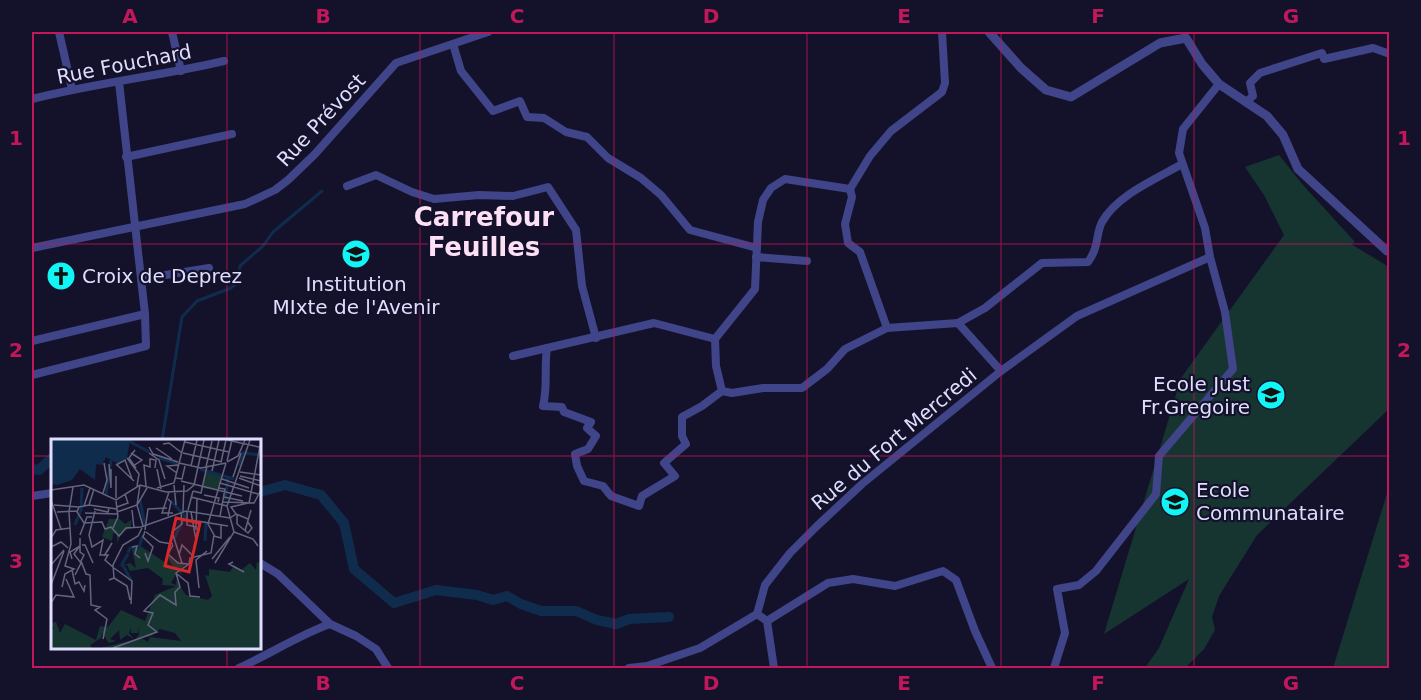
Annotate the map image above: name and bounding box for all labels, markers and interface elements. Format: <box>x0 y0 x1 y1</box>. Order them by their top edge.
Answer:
text: A <box>122 4 138 28</box>
text: B <box>315 4 331 28</box>
text: C <box>510 4 524 28</box>
text: D <box>703 4 719 28</box>
text: E <box>897 4 911 28</box>
text: F <box>1091 4 1105 28</box>
text: G <box>1283 4 1299 28</box>
street label: Rue Fouchard <box>55 39 193 89</box>
street label: Rue Prévost <box>272 68 370 172</box>
text: 1 <box>9 126 23 150</box>
text: 1 <box>1397 126 1411 150</box>
district label: Carrefour Feuilles <box>414 202 554 262</box>
school or university icon: Institution MIxte de l'Avenir <box>340 238 372 270</box>
church icon: Croix de Deprez <box>45 260 77 292</box>
place label: Croix de Deprez <box>82 264 242 288</box>
place label: Institution MIxte de l'Avenir <box>272 272 440 319</box>
text: 2 <box>9 338 23 362</box>
text: 2 <box>1397 338 1411 362</box>
street label: Rue du Fort Mercredi <box>807 363 981 515</box>
place label: Ecole Just Fr.Gregoire <box>1141 372 1250 419</box>
school or university icon: Ecole Just Fr.Gregoire <box>1255 379 1287 411</box>
inset map <box>51 439 261 649</box>
place label: Ecole Communataire <box>1196 478 1345 525</box>
school or university icon: Ecole Communataire <box>1159 486 1191 518</box>
text: 3 <box>9 549 23 573</box>
text: 3 <box>1397 549 1411 573</box>
text: A <box>122 671 138 695</box>
text: B <box>315 671 331 695</box>
text: C <box>510 671 524 695</box>
text: D <box>703 671 719 695</box>
text: E <box>897 671 911 695</box>
text: F <box>1091 671 1105 695</box>
text: G <box>1283 671 1299 695</box>

